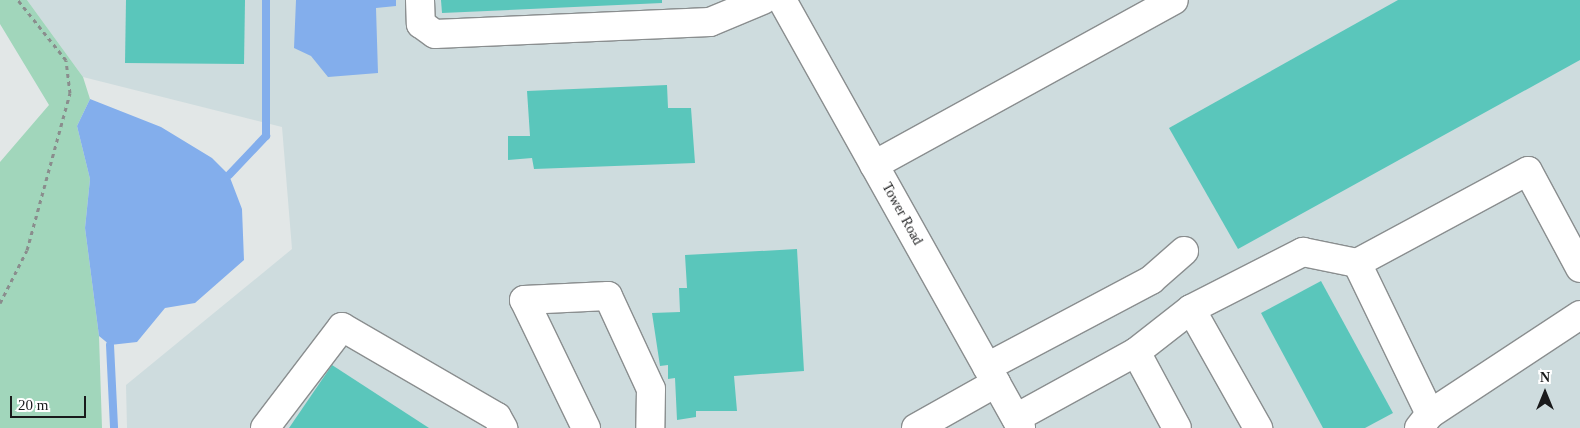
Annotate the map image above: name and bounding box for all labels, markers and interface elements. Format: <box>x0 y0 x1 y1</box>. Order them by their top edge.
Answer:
street label: Tower Road <box>878 180 926 248</box>
north arrow <box>1520 368 1570 418</box>
text: N <box>1540 370 1550 385</box>
scale bar <box>12 386 89 418</box>
text: 20 m <box>18 397 48 413</box>

